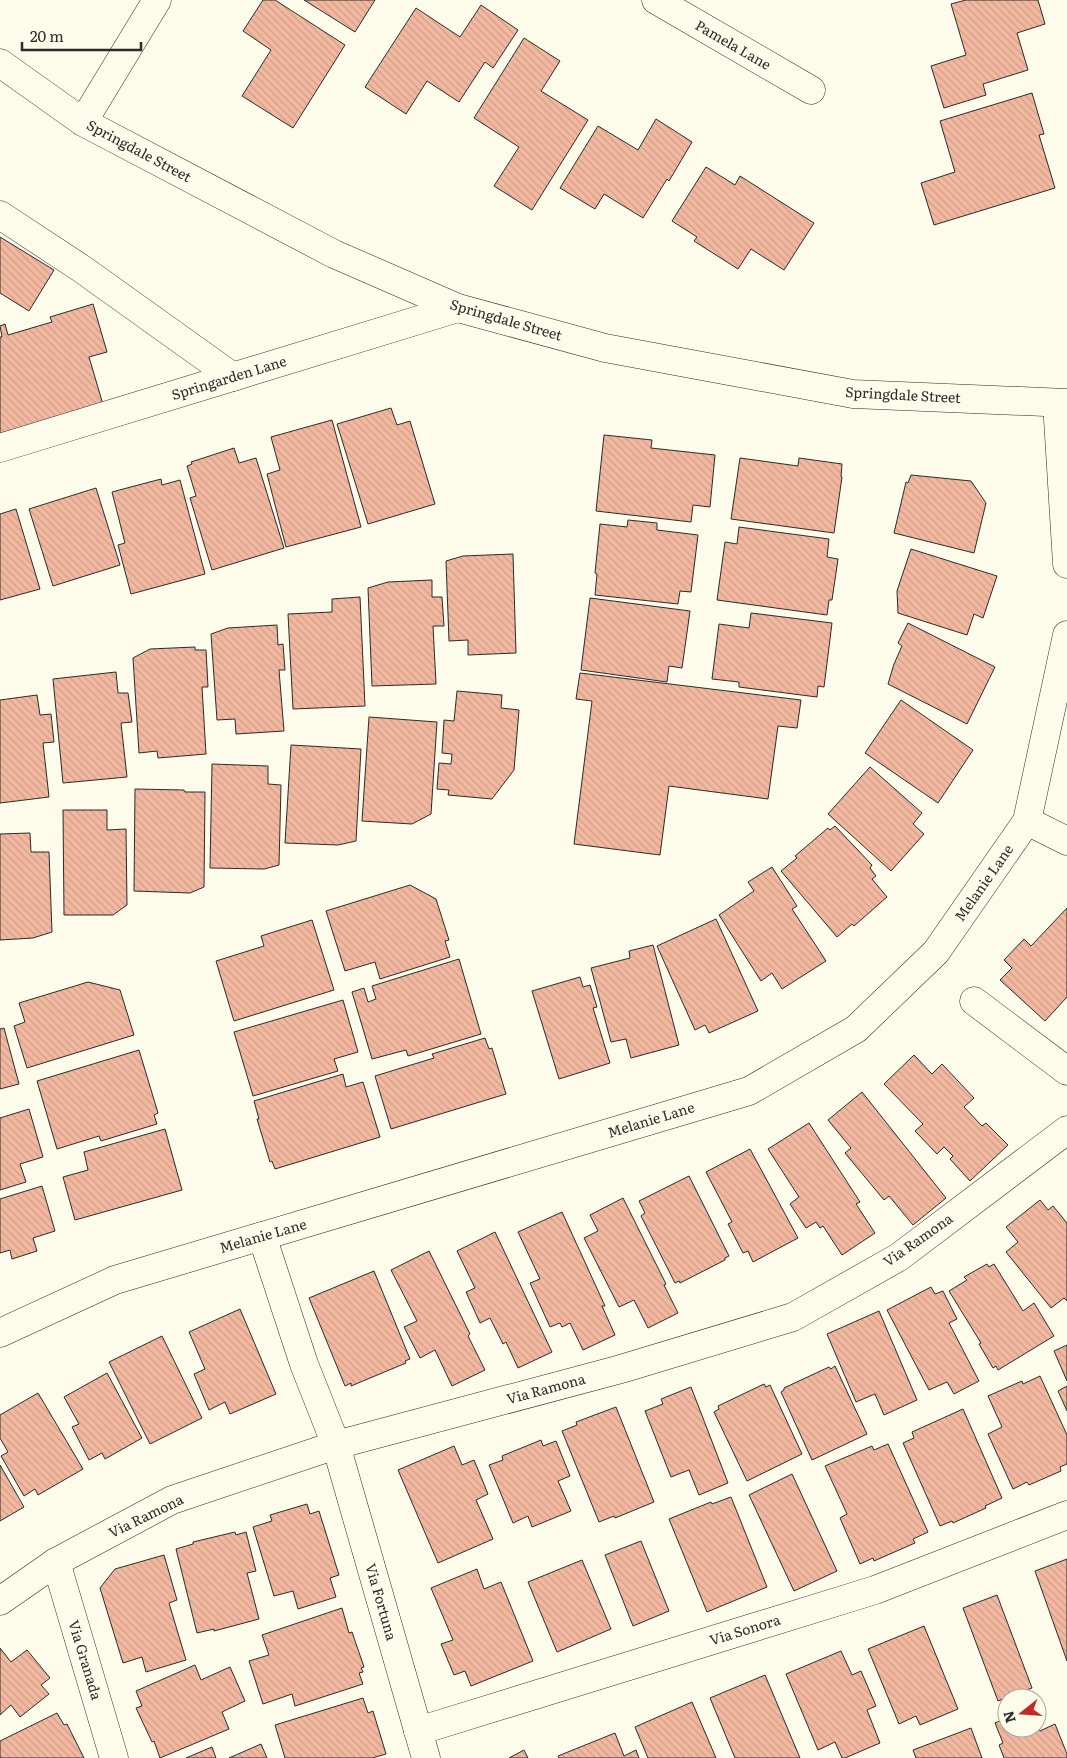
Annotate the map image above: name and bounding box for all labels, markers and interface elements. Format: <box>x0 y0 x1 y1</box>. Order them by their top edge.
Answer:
street label: Pamela Lane <box>692 14 775 74</box>
scale bar <box>22 20 141 52</box>
text: 20 m <box>30 24 64 47</box>
street label: Springdale Street <box>84 114 196 186</box>
street label: Springdale Street <box>448 293 565 345</box>
street label: Springarden Lane <box>169 350 289 404</box>
street label: Springdale Street <box>845 381 962 407</box>
street label: Melanie Lane <box>949 840 1017 925</box>
street label: Melanie Lane <box>605 1096 697 1142</box>
street label: Via Ramona <box>879 1208 957 1271</box>
street label: Melanie Lane <box>217 1213 309 1257</box>
street label: Via Ramona <box>504 1368 588 1408</box>
street label: Via Ramona <box>105 1488 187 1542</box>
street label: Via Fortuna <box>361 1561 403 1643</box>
street label: Via Sonora <box>707 1609 783 1649</box>
street label: Via Granada <box>64 1617 108 1703</box>
north arrow <box>997 1688 1047 1738</box>
text: N <box>997 1708 1020 1726</box>

